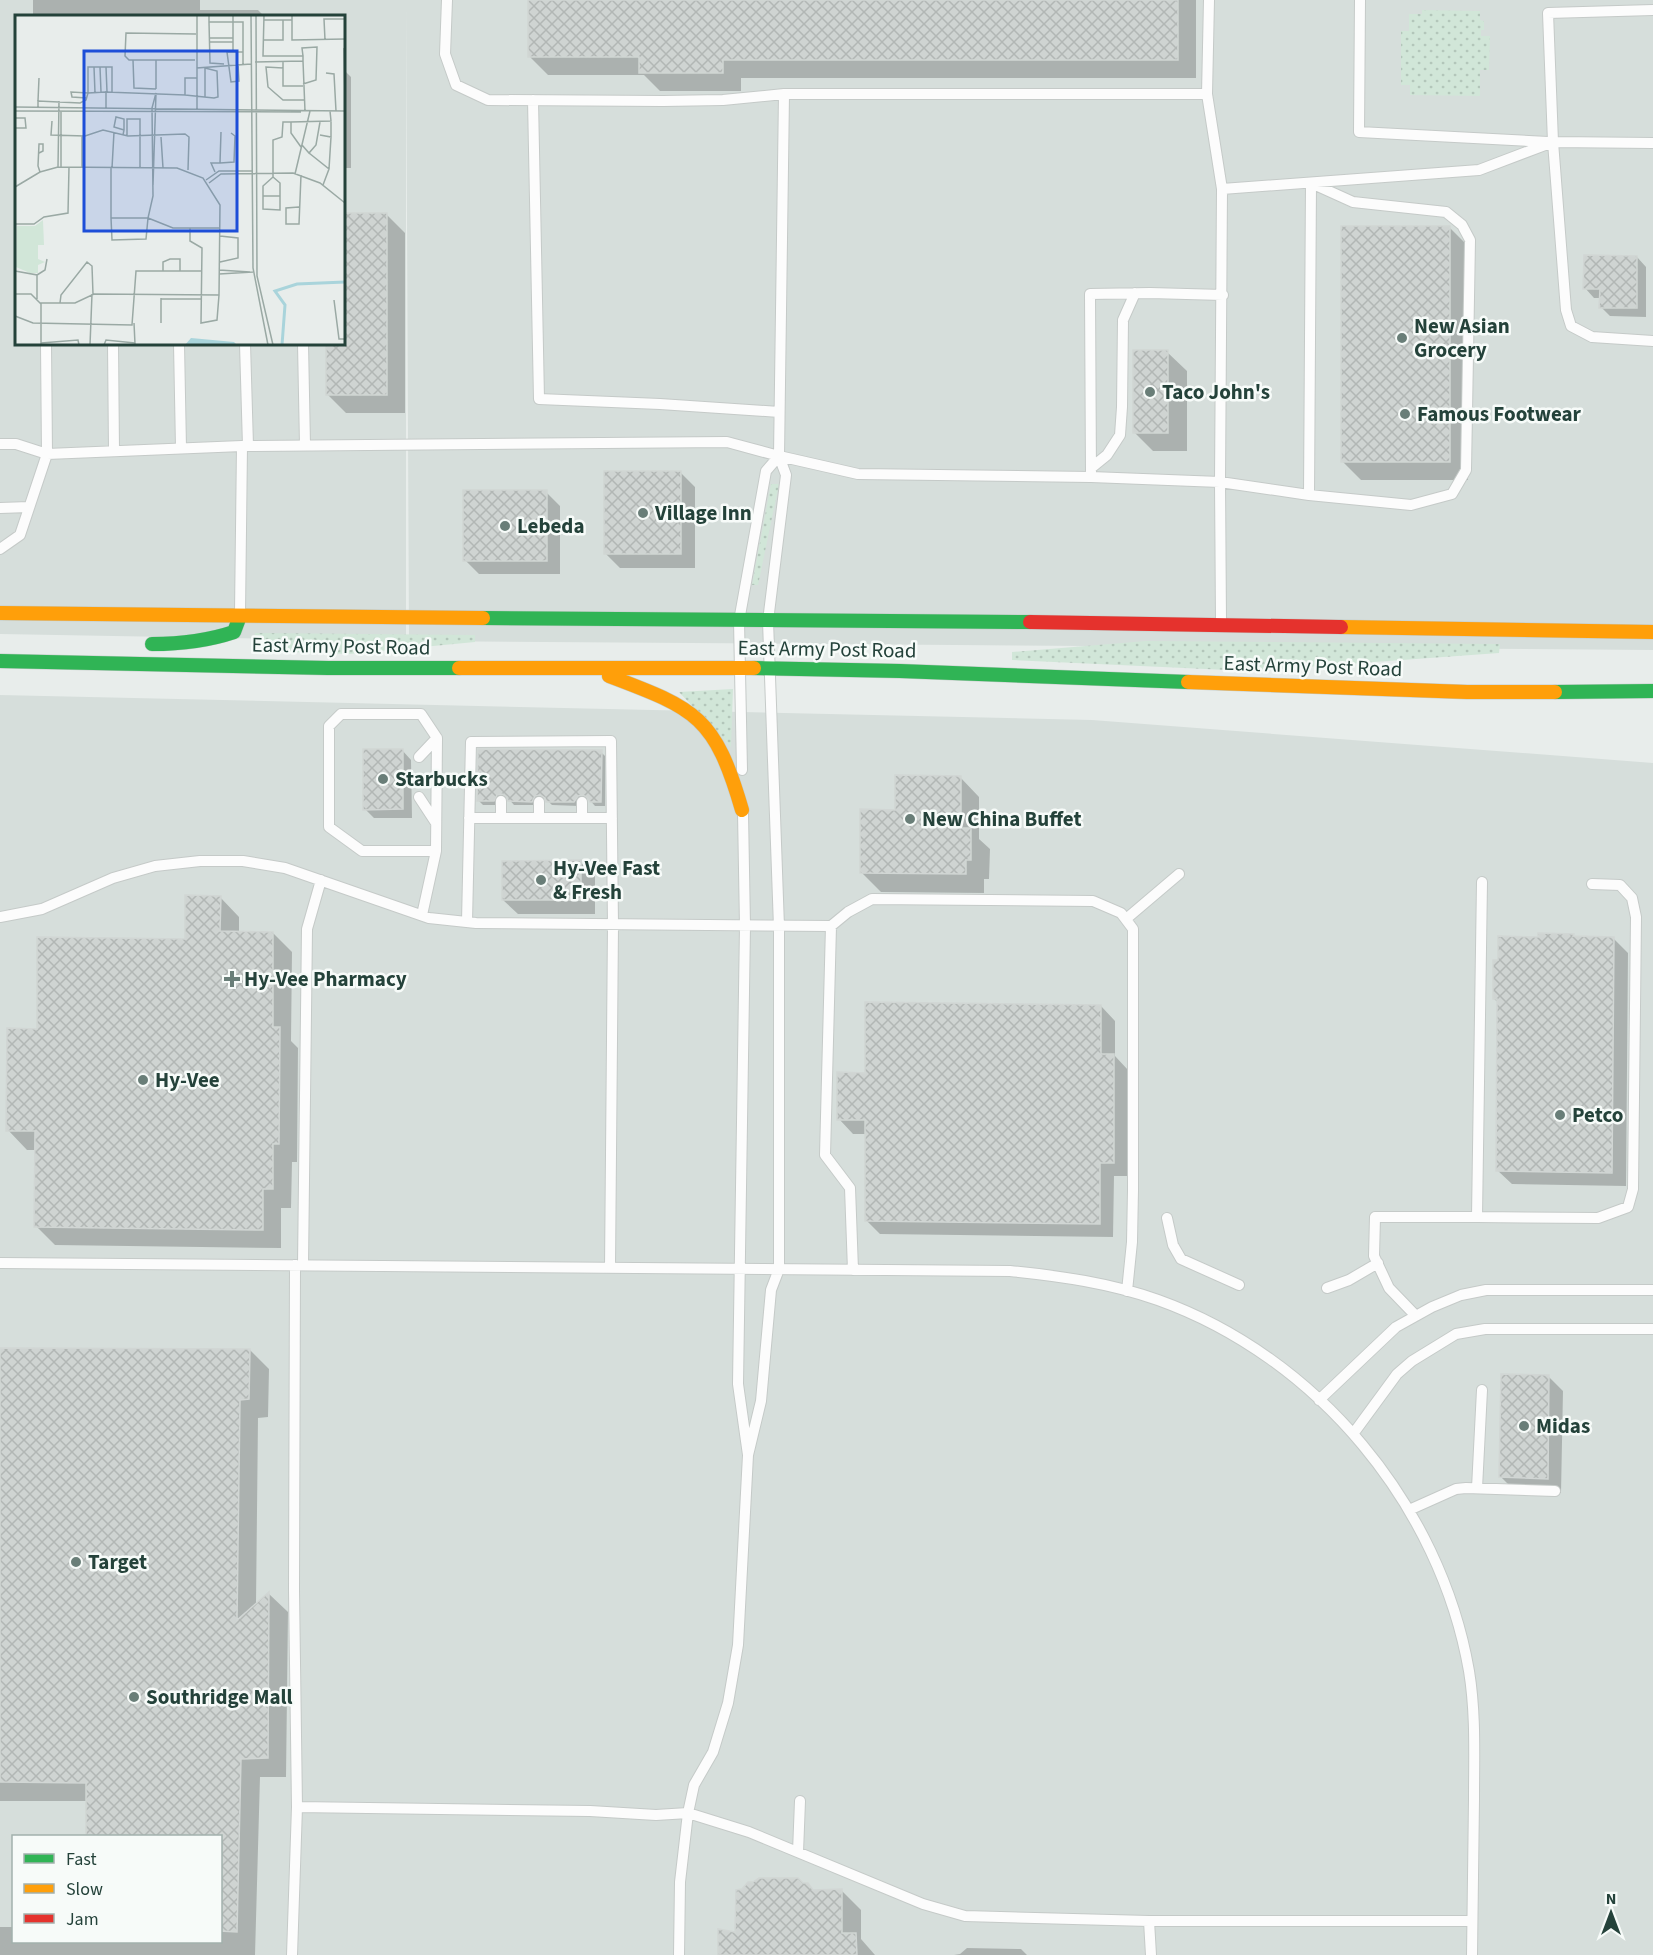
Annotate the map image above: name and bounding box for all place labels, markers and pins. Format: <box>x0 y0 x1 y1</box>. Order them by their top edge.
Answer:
place label: New Asian Grocery <box>1414 311 1510 365</box>
marker: New Asian Grocery <box>1395 331 1409 345</box>
place label: Taco John's <box>1162 377 1270 407</box>
marker: Taco John's <box>1143 385 1157 399</box>
place label: Famous Footwear <box>1417 399 1582 429</box>
marker: Famous Footwear <box>1398 407 1412 421</box>
place label: Village Inn <box>654 498 752 528</box>
marker: Village Inn <box>636 506 650 520</box>
place label: Lebeda <box>517 511 584 541</box>
marker: Lebeda <box>498 519 512 533</box>
place label: Starbucks <box>395 764 488 794</box>
marker: Starbucks <box>376 772 390 786</box>
place label: New China Buffet <box>922 804 1081 834</box>
marker: New China Buffet <box>903 812 917 826</box>
place label: Hy-Vee Fast & Fresh <box>553 853 660 907</box>
marker: Hy-Vee Fast & Fresh <box>534 873 548 887</box>
place label: Hy-Vee Pharmacy <box>244 964 407 994</box>
marker: Hy-Vee Pharmacy <box>225 972 239 986</box>
place label: Hy-Vee <box>155 1065 220 1095</box>
marker: Hy-Vee <box>136 1073 150 1087</box>
place label: Petco <box>1572 1100 1623 1130</box>
marker: Petco <box>1553 1108 1567 1122</box>
place label: Midas <box>1536 1411 1590 1441</box>
marker: Midas <box>1517 1419 1531 1433</box>
place label: Target <box>88 1547 147 1577</box>
marker: Target <box>69 1555 83 1569</box>
place label: Southridge Mall <box>146 1682 292 1712</box>
marker: Southridge Mall <box>127 1690 141 1704</box>

